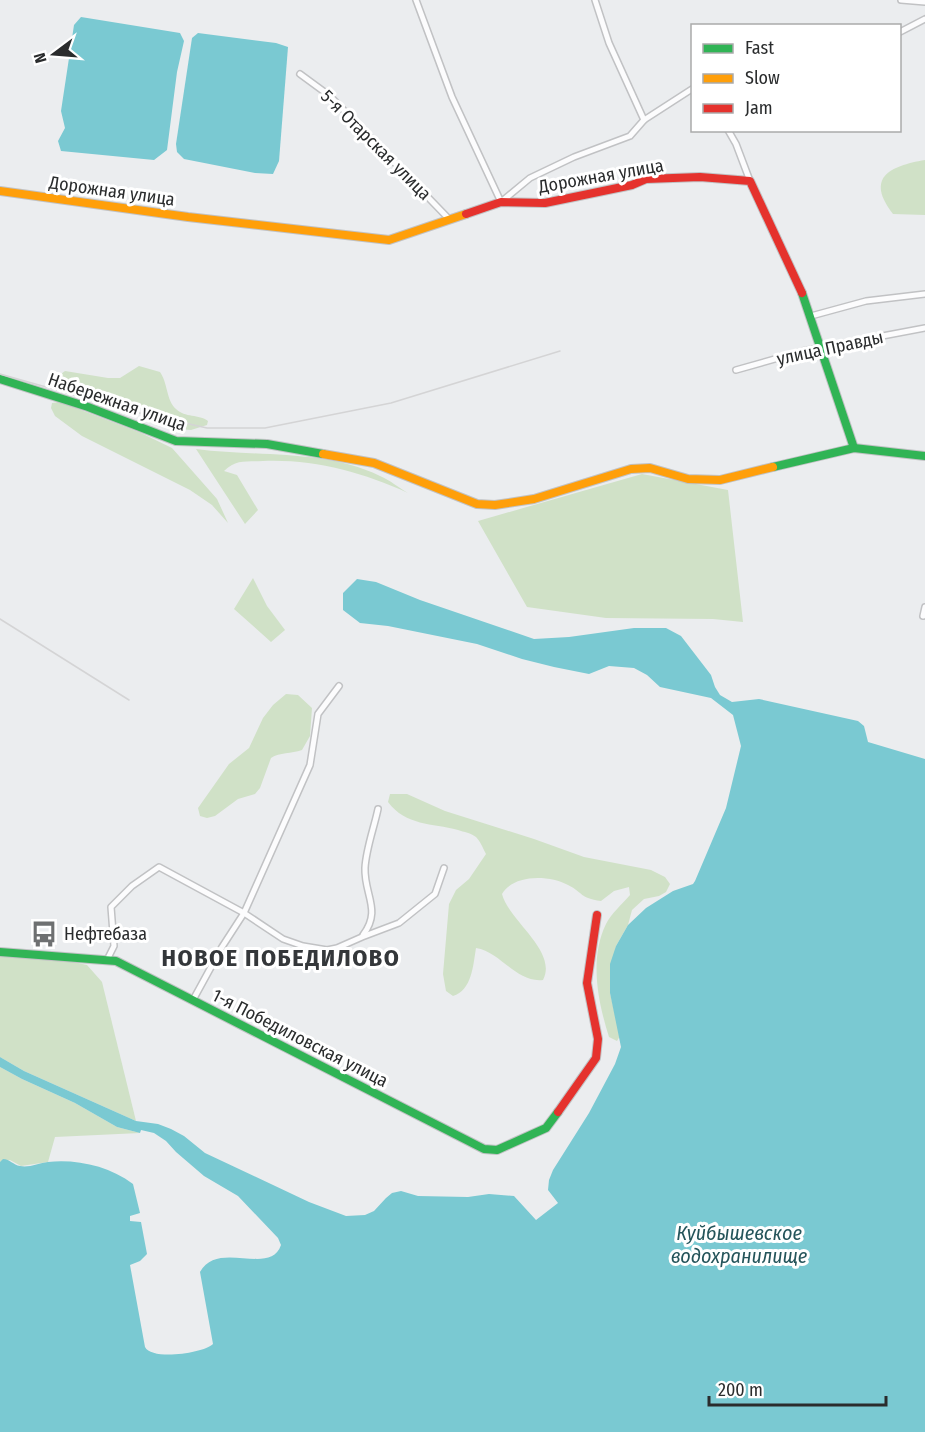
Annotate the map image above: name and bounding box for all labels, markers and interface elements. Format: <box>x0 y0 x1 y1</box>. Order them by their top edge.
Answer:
north arrow <box>24 24 84 84</box>
legend <box>691 24 901 132</box>
text: Fast <box>745 37 774 59</box>
text: N <box>30 51 51 65</box>
text: Slow <box>745 67 780 89</box>
street label: 5-я Отарская улица <box>316 85 436 205</box>
text: Jam <box>745 97 773 119</box>
street label: Дорожная улица <box>536 154 665 198</box>
street label: Дорожная улица <box>47 171 176 211</box>
street label: улица Правды <box>775 326 885 370</box>
street label: Набережная улица <box>45 368 189 436</box>
bus stop icon: Нефтебаза <box>29 919 59 949</box>
place label: Нефтебаза <box>64 923 147 945</box>
district label: НОВОЕ ПОБЕДИЛОВО <box>162 944 400 972</box>
street label: 1-я Победиловская улица <box>208 984 392 1092</box>
water label: Куйбышевское водохранилище <box>671 1221 808 1268</box>
scale bar <box>709 1369 886 1407</box>
text: 200 m <box>718 1379 763 1401</box>

